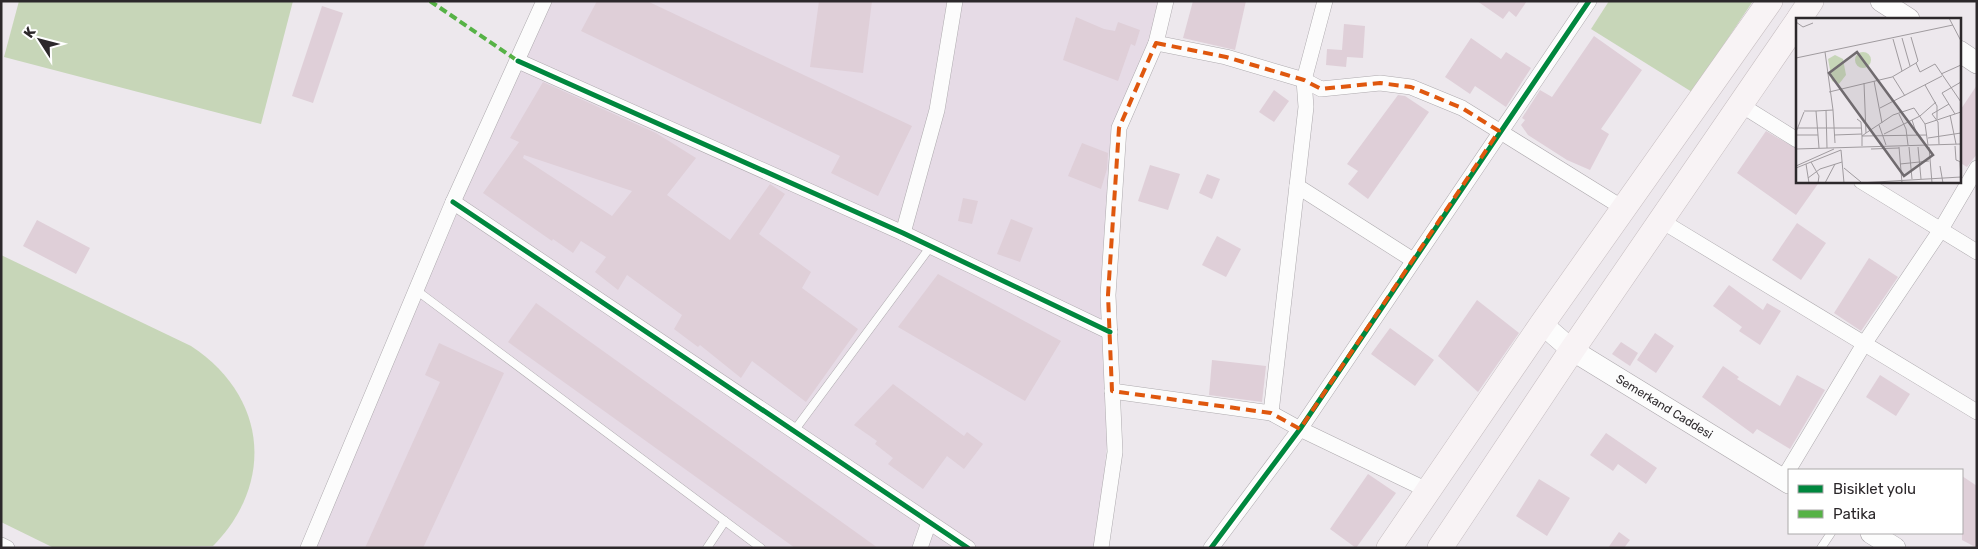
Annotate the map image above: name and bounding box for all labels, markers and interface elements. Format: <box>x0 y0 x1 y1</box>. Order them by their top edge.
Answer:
north arrow <box>15 15 65 65</box>
inset map <box>1796 18 1960 182</box>
text: K <box>20 23 40 41</box>
street label: Semerkand Caddesi <box>1613 372 1715 442</box>
legend <box>1788 469 1963 534</box>
text: Bisiklet yolu <box>1833 480 1916 498</box>
text: Patika <box>1833 505 1876 523</box>

